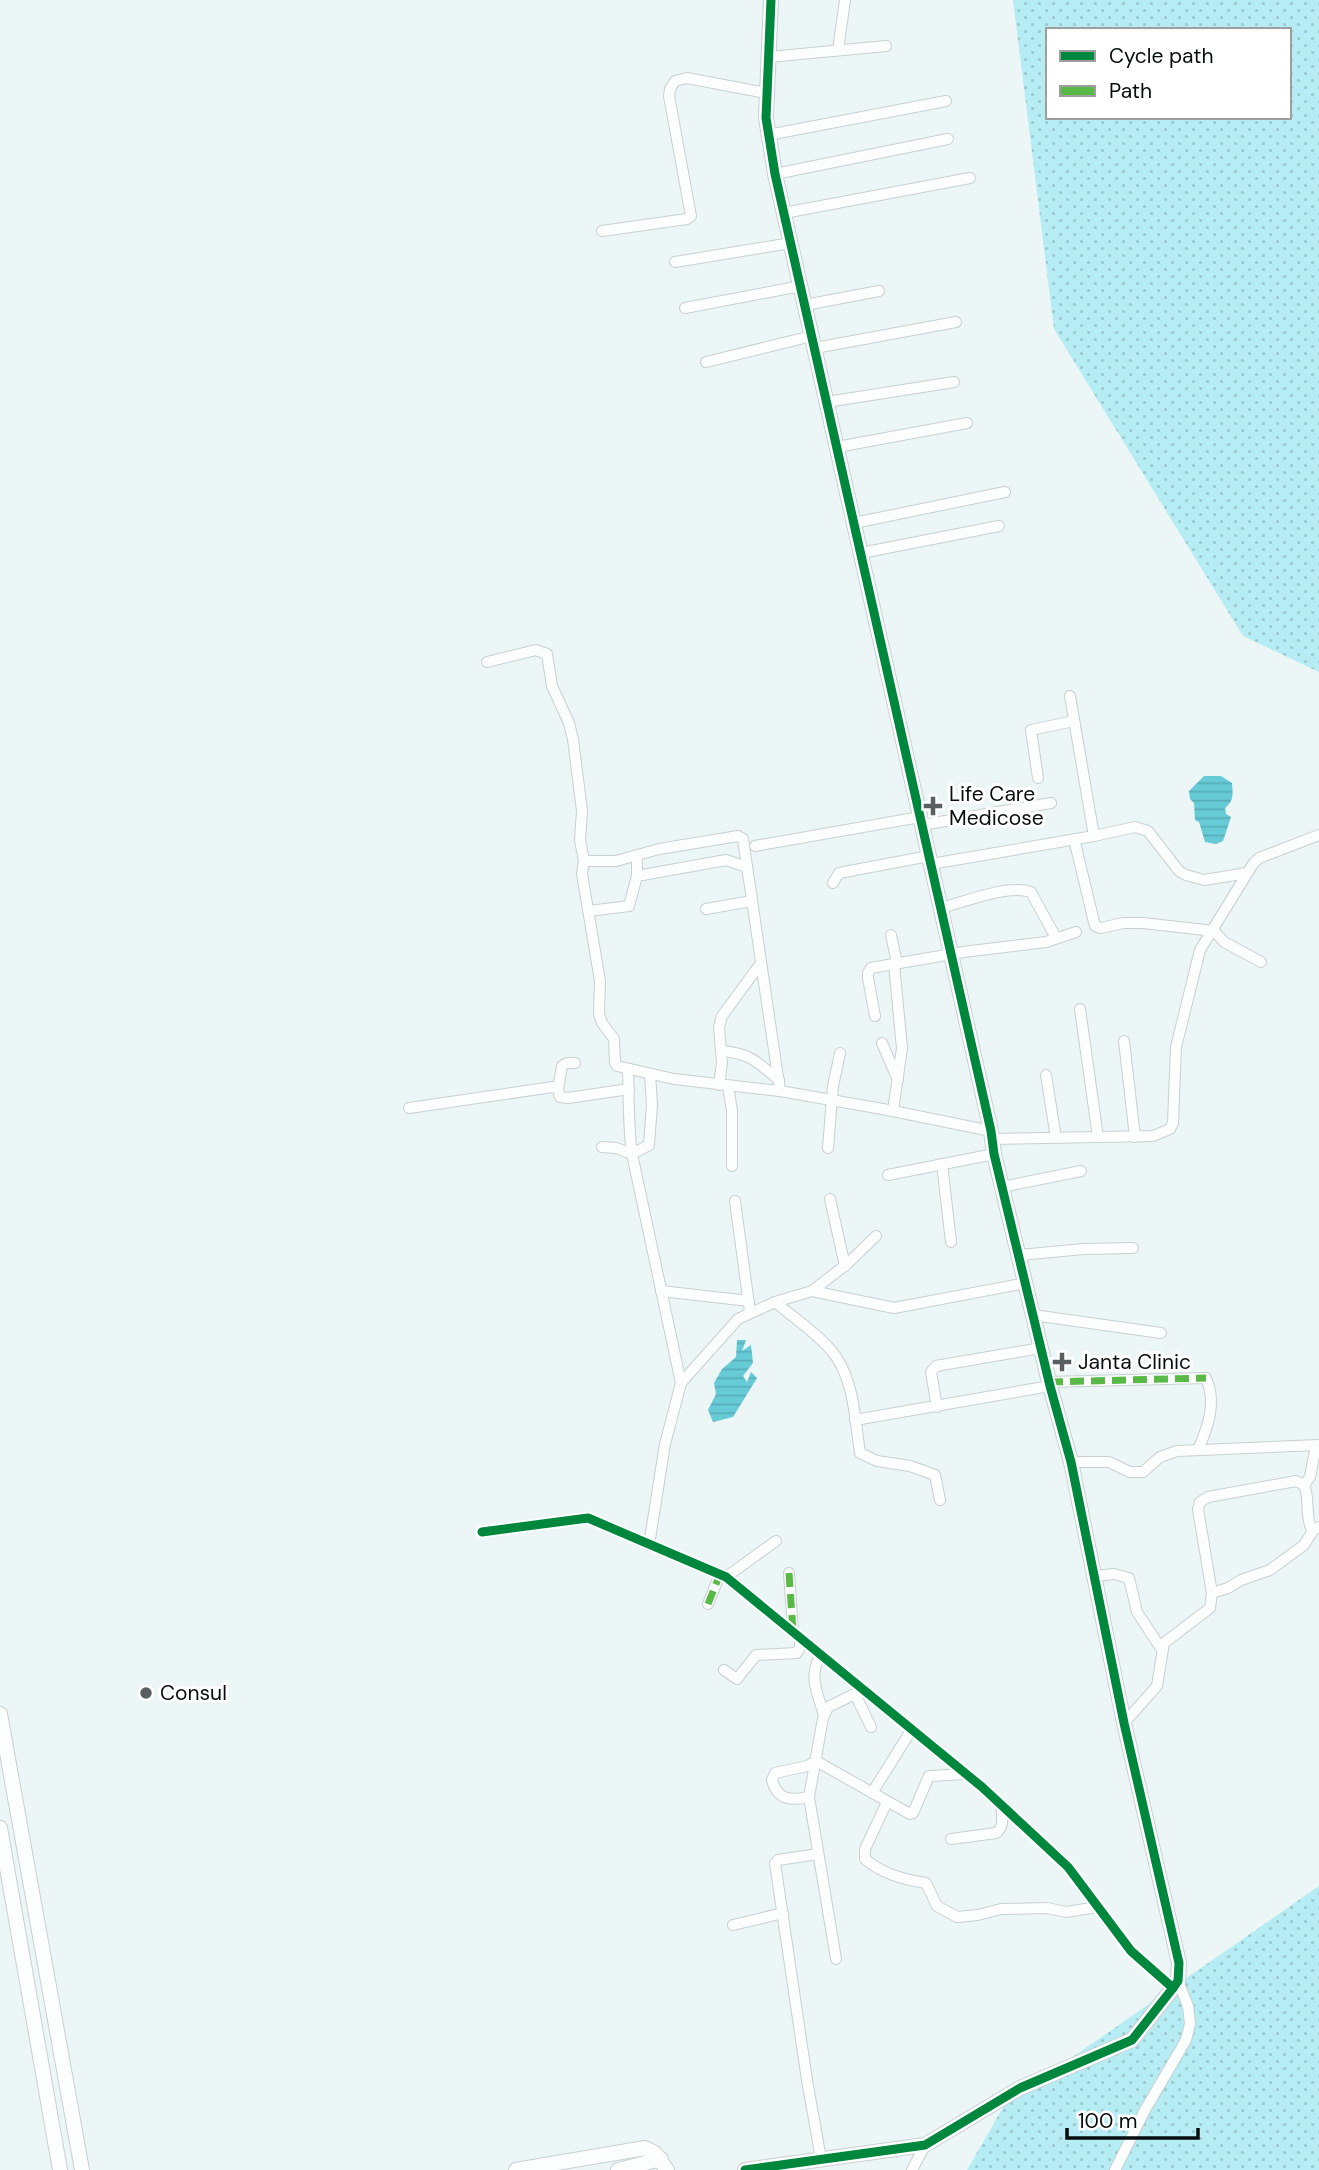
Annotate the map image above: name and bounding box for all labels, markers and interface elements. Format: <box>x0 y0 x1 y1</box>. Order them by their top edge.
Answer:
legend <box>1046 28 1291 119</box>
text: Cycle path <box>1109 42 1214 70</box>
text: Path <box>1109 77 1152 105</box>
place label: Life Care Medicose <box>949 780 1044 832</box>
marker: Life Care Medicose <box>923 796 943 816</box>
place label: Janta Clinic <box>1078 1348 1191 1376</box>
marker: Janta Clinic <box>1052 1352 1072 1372</box>
place label: Consul <box>160 1679 227 1707</box>
marker: Consul <box>138 1685 154 1701</box>
scale bar <box>1067 2096 1198 2140</box>
text: 100 m <box>1078 2107 1138 2135</box>

